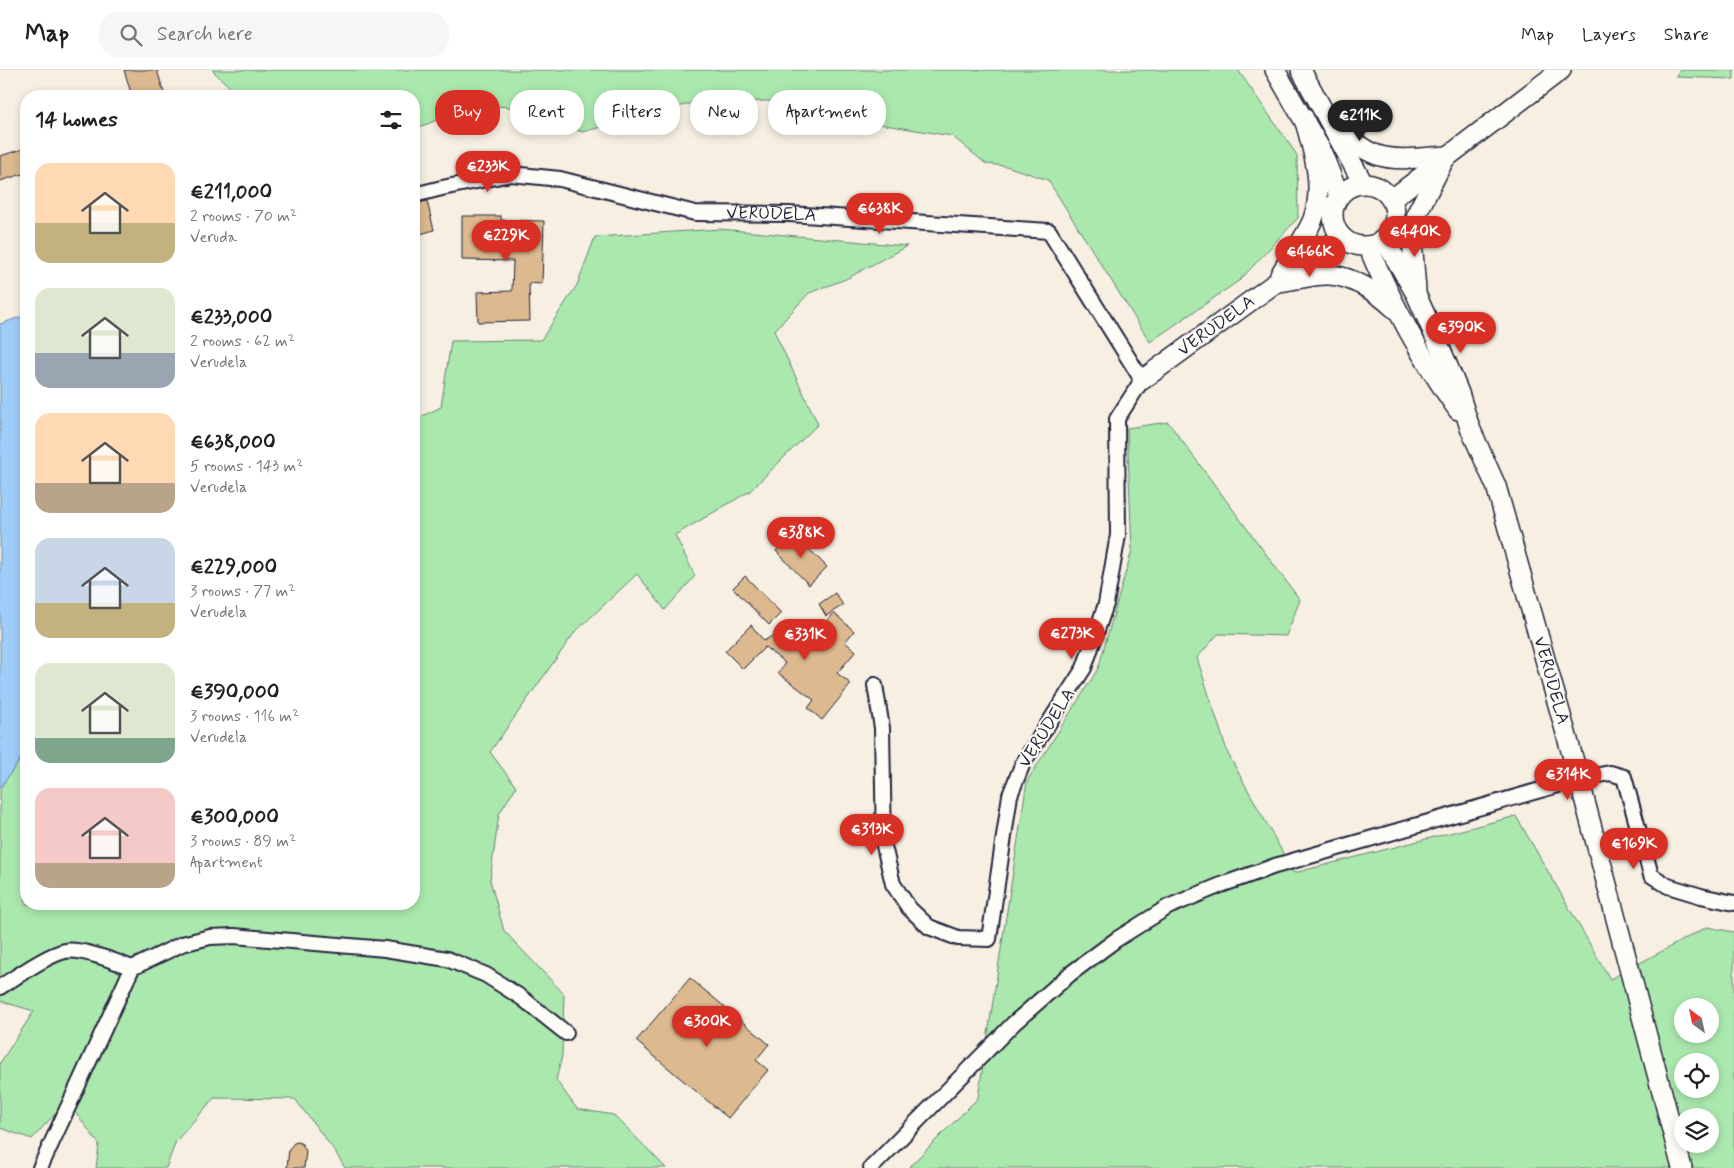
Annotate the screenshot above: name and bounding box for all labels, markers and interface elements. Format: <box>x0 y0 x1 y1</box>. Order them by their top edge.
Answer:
search box <box>99 12 449 57</box>
text: Map <box>25 19 69 50</box>
icon: search <box>117 21 145 49</box>
text: Search here <box>157 22 253 47</box>
text: Map <box>1521 23 1554 47</box>
text: Layers <box>1582 23 1636 47</box>
text: Share <box>1664 23 1709 47</box>
chip: Buy <box>435 90 500 135</box>
chip: Rent <box>510 90 584 135</box>
chip: Filters <box>594 90 680 135</box>
chip: New <box>690 90 758 135</box>
chip: Apartment <box>768 90 886 135</box>
pin: €211K <box>1325 100 1395 142</box>
text: €211K <box>1339 105 1381 126</box>
text: 14 homes <box>35 106 118 134</box>
icon: filters <box>377 106 405 134</box>
pin: €233K <box>453 150 523 193</box>
text: €233K <box>467 156 509 177</box>
text: €211,000 <box>190 178 272 206</box>
icon: home <box>75 183 135 243</box>
pin: €638K <box>845 192 915 235</box>
text: €638K <box>857 198 903 219</box>
street label: VERUDELA <box>726 201 817 228</box>
text: 2 rooms · 70 m² <box>190 206 297 227</box>
pin: €440K <box>1380 216 1450 258</box>
pin: €229K <box>471 220 541 262</box>
text: €440K <box>1390 221 1440 242</box>
text: €229K <box>483 225 529 246</box>
text: Veruda <box>190 227 237 248</box>
pin: €466K <box>1275 236 1345 278</box>
text: €466K <box>1286 241 1334 262</box>
street label: VERUDELA <box>1173 290 1260 362</box>
text: €233,000 <box>190 303 272 331</box>
icon: home <box>75 308 135 368</box>
pin: €390K <box>1426 312 1496 354</box>
text: €390K <box>1437 317 1485 338</box>
text: 2 rooms · 62 m² <box>190 331 295 352</box>
text: Verudela <box>190 352 247 373</box>
text: €638,000 <box>190 428 276 456</box>
icon: home <box>75 433 135 493</box>
text: 5 rooms · 143 m² <box>190 456 303 477</box>
text: Verudela <box>190 477 247 498</box>
pin: €388K <box>766 516 836 559</box>
text: €388K <box>778 522 824 543</box>
text: €229,000 <box>190 553 277 581</box>
icon: home <box>75 558 135 618</box>
text: 3 rooms · 77 m² <box>190 581 295 602</box>
text: Verudela <box>190 602 247 623</box>
pin: €331K <box>770 618 840 661</box>
pin: €273K <box>1037 618 1107 660</box>
text: €273K <box>1050 623 1094 644</box>
text: €331K <box>784 624 826 645</box>
street label: VERUDELA <box>1527 634 1575 727</box>
text: €390,000 <box>190 678 279 706</box>
icon: home <box>75 683 135 743</box>
street label: VERUDELA <box>1013 683 1081 773</box>
text: 3 rooms · 116 m² <box>190 706 299 727</box>
text: Verudela <box>190 727 247 748</box>
pin: €314K <box>1533 758 1603 801</box>
text: €314K <box>1545 764 1591 785</box>
text: €300,000 <box>190 803 279 831</box>
icon: home <box>75 808 135 868</box>
pin: €313K <box>837 814 907 856</box>
text: €313K <box>851 819 893 840</box>
pin: €169K <box>1599 828 1669 870</box>
text: 3 rooms · 89 m² <box>190 831 296 852</box>
text: €169K <box>1611 833 1657 854</box>
text: Apartment <box>190 852 263 873</box>
north arrow <box>1674 998 1719 1042</box>
map controls <box>1674 998 1719 1153</box>
pin: €300K <box>672 1006 742 1048</box>
text: €300K <box>683 1011 731 1032</box>
button: locate <box>1674 1053 1719 1098</box>
button: layers <box>1674 1108 1719 1153</box>

